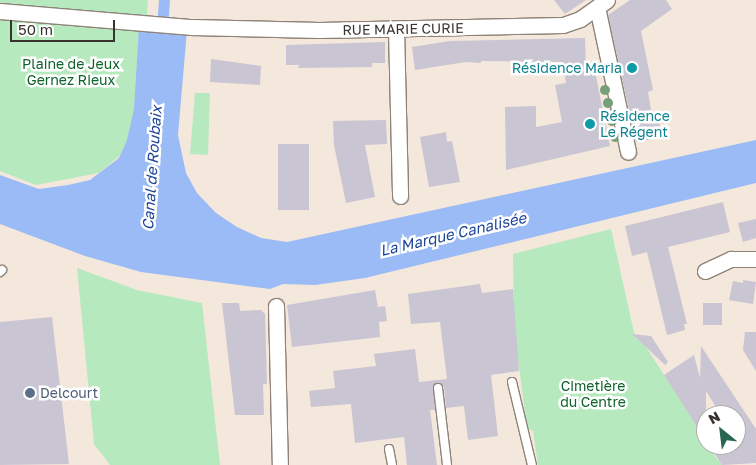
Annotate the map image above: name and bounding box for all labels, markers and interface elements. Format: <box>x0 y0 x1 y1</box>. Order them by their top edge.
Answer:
scale bar <box>12 10 118 42</box>
text: 50 m <box>18 20 53 38</box>
street label: RUE MARIE CURIE <box>342 20 464 38</box>
park label: Plaine de Jeux Gernez Rieux <box>22 56 120 88</box>
place label: Résidence Maria <box>512 60 622 76</box>
marker: Résidence Maria <box>626 62 638 74</box>
water label: Canal de Roubaix <box>139 105 165 231</box>
place label: Résidence Le Régent <box>600 108 670 140</box>
marker: Résidence Le Régent <box>584 118 596 130</box>
water label: La Marque Canalisée <box>378 208 528 260</box>
park label: Cimetière du Centre <box>560 378 626 411</box>
place label: Delcourt <box>40 385 98 401</box>
marker: Delcourt <box>24 387 36 399</box>
north arrow <box>696 405 746 455</box>
text: N <box>705 407 723 427</box>

